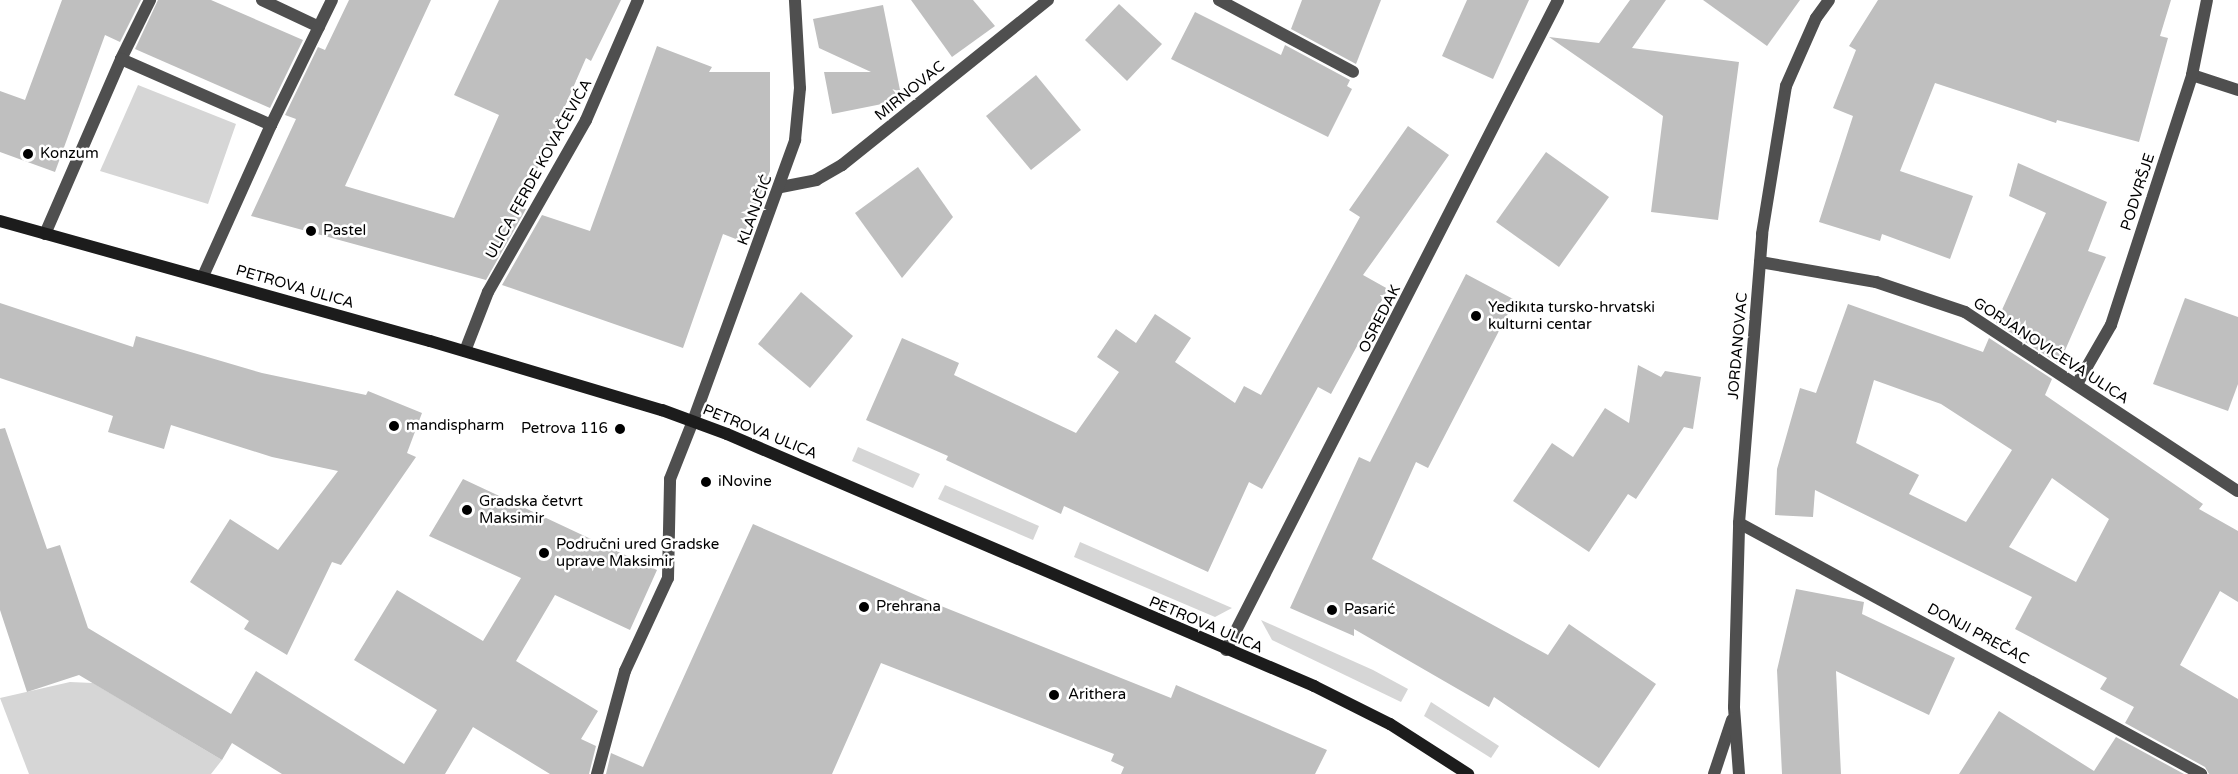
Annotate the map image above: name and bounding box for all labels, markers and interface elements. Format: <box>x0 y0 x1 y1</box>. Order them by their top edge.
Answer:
street label: MIRNOVAC <box>871 57 949 125</box>
street label: ULICA FERDE KOVAČEVIĆA <box>482 76 596 262</box>
place label: Konzum <box>40 145 99 163</box>
marker: Konzum <box>21 147 35 161</box>
street label: PODVRŠJE <box>2117 151 2159 233</box>
street label: KLANJČIĆ <box>734 172 776 248</box>
place label: Pastel <box>323 222 366 240</box>
marker: Pastel <box>304 224 318 238</box>
street label: PETROVA ULICA <box>234 262 356 312</box>
street label: OSREDAK <box>1355 282 1405 356</box>
street label: JORDANOVAC <box>1724 292 1752 400</box>
street label: GORJANOVIĆEVA ULICA <box>1970 294 2132 408</box>
place label: Yedikıta tursko-hrvatski kulturni centar <box>1488 298 1655 333</box>
marker: Yedikıta tursko-hrvatski kulturni centar <box>1469 309 1483 323</box>
street label: PETROVA ULICA <box>700 401 820 463</box>
place label: mandispharm <box>406 417 504 435</box>
marker: mandispharm <box>387 419 401 433</box>
place label: Petrova 116 <box>521 420 608 438</box>
marker: Petrova 116 <box>613 422 627 436</box>
place label: iNovine <box>718 473 772 491</box>
marker: iNovine <box>699 475 713 489</box>
place label: Gradska četvrt Maksimir <box>479 492 583 527</box>
marker: Gradska četvrt Maksimir <box>460 503 474 517</box>
place label: Područni ured Gradske uprave Maksimir <box>556 535 719 570</box>
marker: Područni ured Gradske uprave Maksimir <box>537 546 551 560</box>
street label: PETROVA ULICA <box>1146 593 1266 657</box>
place label: Prehrana <box>876 598 941 616</box>
marker: Prehrana <box>857 600 871 614</box>
street label: DONJI PREČAC <box>1924 600 2032 668</box>
place label: Pasarić <box>1344 601 1395 619</box>
marker: Pasarić <box>1325 603 1339 617</box>
marker: Arithera <box>1045 686 1063 704</box>
place label: Arithera <box>1068 686 1126 704</box>

